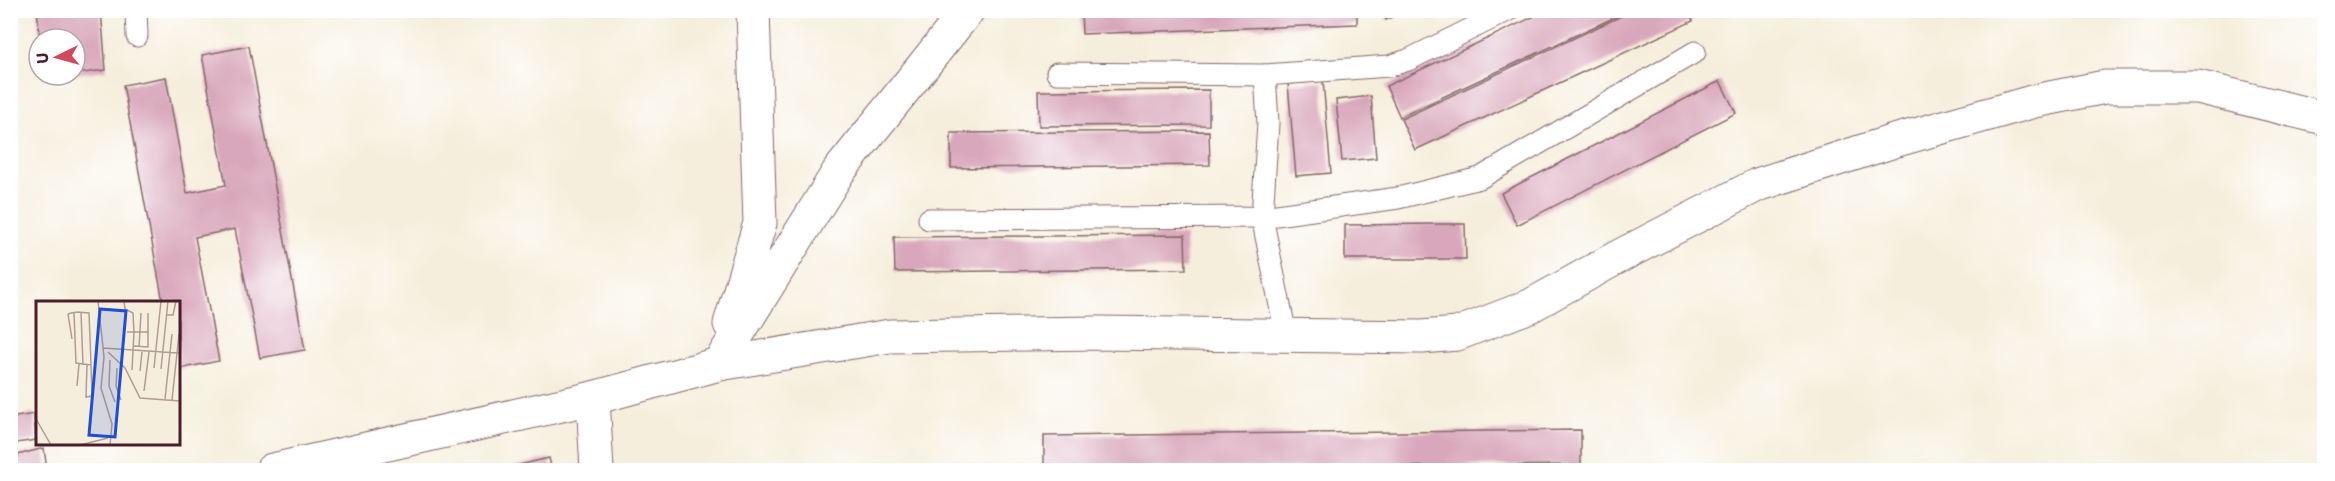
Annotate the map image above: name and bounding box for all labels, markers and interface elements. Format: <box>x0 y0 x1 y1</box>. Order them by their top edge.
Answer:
north arrow <box>27 27 87 87</box>
text: U <box>32 52 53 65</box>
inset map <box>36 301 180 445</box>

